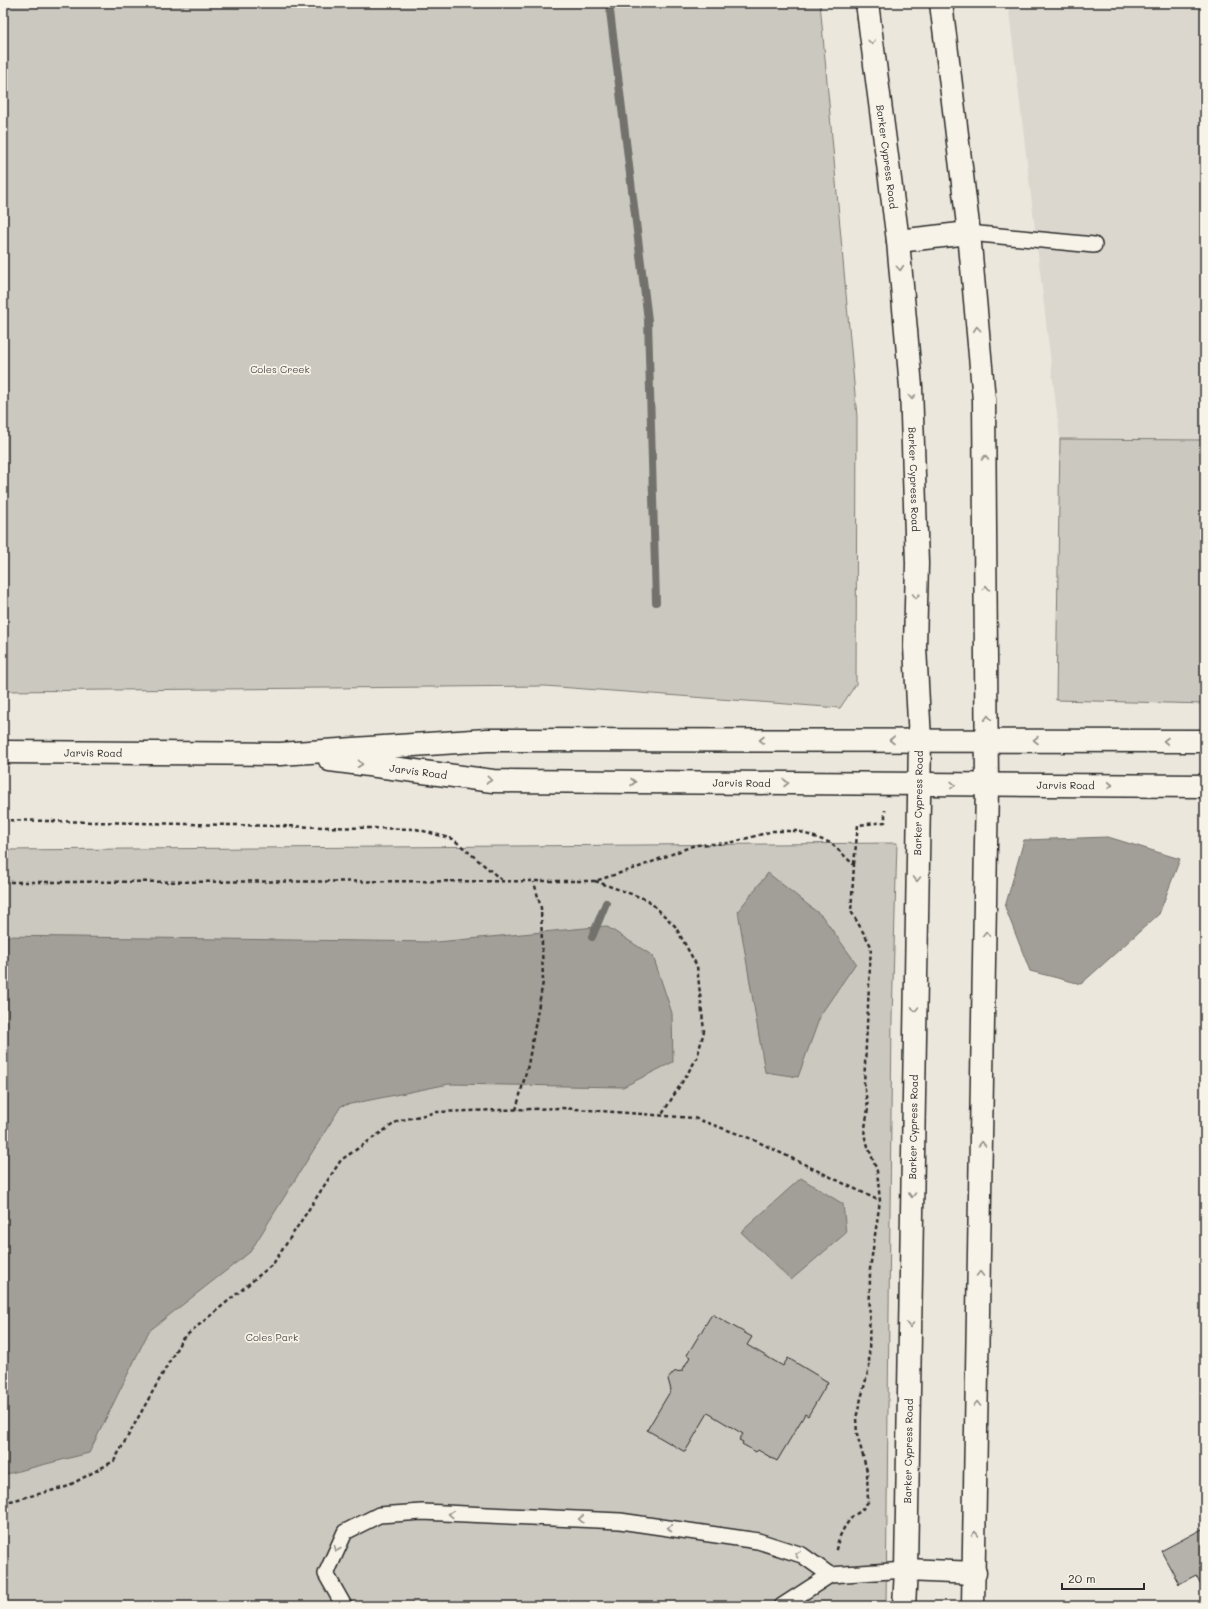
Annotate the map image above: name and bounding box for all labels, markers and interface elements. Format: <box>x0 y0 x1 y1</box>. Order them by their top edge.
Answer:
one-way arrow <box>867 39 876 45</box>
street label: Barker Cypress Road <box>873 104 901 210</box>
one-way arrow <box>896 265 905 271</box>
one-way arrow <box>973 326 982 332</box>
park label: Coles Creek <box>250 362 310 376</box>
one-way arrow <box>907 394 916 400</box>
street label: Barker Cypress Road <box>905 427 923 532</box>
one-way arrow <box>980 455 989 461</box>
one-way arrow <box>982 585 990 591</box>
one-way arrow <box>912 593 921 599</box>
one-way arrow <box>984 715 992 721</box>
one-way arrow <box>759 736 765 744</box>
one-way arrow <box>889 736 895 744</box>
one-way arrow <box>1033 736 1039 744</box>
one-way arrow <box>1163 737 1169 745</box>
street label: Jarvis Road <box>64 745 122 760</box>
street label: Barker Cypress Road <box>910 751 926 855</box>
one-way arrow <box>357 759 363 768</box>
street label: Jarvis Road <box>389 761 448 782</box>
one-way arrow <box>486 776 492 785</box>
street label: Jarvis Road <box>713 776 771 790</box>
one-way arrow <box>630 778 636 786</box>
street label: Jarvis Road <box>1037 778 1095 792</box>
one-way arrow <box>783 779 789 787</box>
one-way arrow <box>950 781 956 789</box>
one-way arrow <box>1107 781 1113 790</box>
one-way arrow <box>913 876 921 882</box>
one-way arrow <box>981 931 990 937</box>
one-way arrow <box>911 1006 919 1012</box>
street label: Barker Cypress Road <box>905 1075 921 1179</box>
one-way arrow <box>978 1141 986 1147</box>
one-way arrow <box>908 1192 916 1198</box>
one-way arrow <box>976 1271 984 1277</box>
one-way arrow <box>906 1322 914 1328</box>
park label: Coles Park <box>246 1330 298 1344</box>
street label: Barker Cypress Road <box>900 1399 916 1503</box>
one-way arrow <box>973 1401 982 1407</box>
one-way arrow <box>448 1509 454 1518</box>
one-way arrow <box>578 1515 584 1524</box>
one-way arrow <box>667 1524 673 1533</box>
one-way arrow <box>971 1531 979 1537</box>
one-way arrow <box>334 1545 342 1553</box>
one-way arrow <box>794 1550 801 1558</box>
scale bar <box>1062 1565 1144 1591</box>
text: 20 m <box>1068 1570 1096 1586</box>

